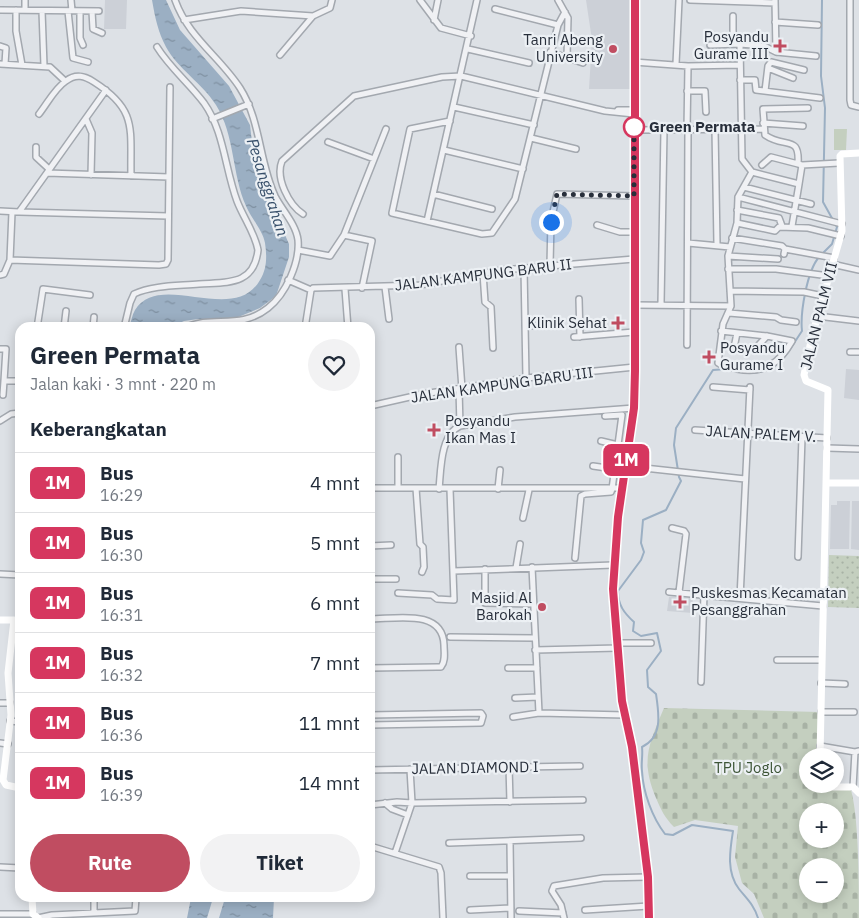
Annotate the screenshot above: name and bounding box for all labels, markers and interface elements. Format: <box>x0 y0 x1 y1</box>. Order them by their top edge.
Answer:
place label: Posyandu Gurame III <box>694 27 769 63</box>
place label: Tanri Abeng University <box>523 30 604 66</box>
marker: Posyandu Gurame III <box>773 39 787 53</box>
marker: Tanri Abeng University <box>607 43 619 55</box>
marker: Green Permata <box>623 116 645 138</box>
place label: Green Permata <box>649 117 756 136</box>
water label: Pesanggrahan <box>243 135 293 239</box>
your location <box>539 210 564 235</box>
street label: JALAN KAMPUNG BARU II <box>393 254 573 295</box>
street label: JALAN PALM VII <box>796 260 841 372</box>
place label: Klinik Sehat <box>527 313 607 332</box>
marker: Klinik Sehat <box>611 316 625 330</box>
place label: Posyandu Gurame I <box>720 338 785 374</box>
text: Green Permata <box>30 339 200 371</box>
button: heart <box>308 339 360 391</box>
marker: Posyandu Gurame I <box>702 350 716 364</box>
street label: JALAN KAMPUNG BARU III <box>409 362 594 407</box>
text: Jalan kaki · 3 mnt · 220 m <box>30 374 216 394</box>
place label: Posyandu Ikan Mas I <box>445 411 516 447</box>
text: Keberangkatan <box>30 417 167 441</box>
street label: JALAN PALEM V. <box>705 421 817 446</box>
marker: Posyandu Ikan Mas I <box>427 423 441 437</box>
line badge: 1M <box>604 444 648 476</box>
text: 1M <box>613 448 639 471</box>
text: Bus <box>100 461 134 485</box>
text: 1M <box>45 471 70 494</box>
text: 4 mnt <box>310 471 360 495</box>
text: 16:29 <box>100 485 143 505</box>
text: Bus <box>100 521 134 545</box>
text: 1M <box>45 531 70 554</box>
text: 5 mnt <box>310 531 360 555</box>
text: 16:30 <box>100 545 143 565</box>
text: Bus <box>100 581 134 605</box>
place label: Puskesmas Kecamatan Pesanggrahan <box>691 583 847 619</box>
place label: Masjid Al Barokah <box>471 588 532 624</box>
text: 1M <box>45 591 70 614</box>
text: 6 mnt <box>310 591 360 615</box>
marker: Puskesmas Kecamatan Pesanggrahan <box>673 595 687 609</box>
marker: Masjid Al Barokah <box>536 601 548 613</box>
text: 16:31 <box>100 605 143 625</box>
text: Bus <box>100 641 134 665</box>
text: 1M <box>45 651 70 674</box>
text: 7 mnt <box>310 651 360 675</box>
text: 16:32 <box>100 665 143 685</box>
text: Bus <box>100 701 134 725</box>
text: 1M <box>45 711 70 734</box>
text: 11 mnt <box>299 711 360 735</box>
text: 16:36 <box>100 725 143 745</box>
map controls <box>799 748 844 903</box>
button: layers <box>799 748 844 793</box>
street label: JALAN DIAMOND I <box>411 757 539 778</box>
park label: TPU Joglo <box>714 758 782 777</box>
text: Bus <box>100 761 134 785</box>
text: 1M <box>45 771 70 794</box>
text: 14 mnt <box>299 771 360 795</box>
text: 16:39 <box>100 785 143 805</box>
button: + <box>799 803 844 848</box>
button: Rute <box>30 834 190 892</box>
button: Tiket <box>200 834 360 892</box>
button: − <box>799 858 844 903</box>

